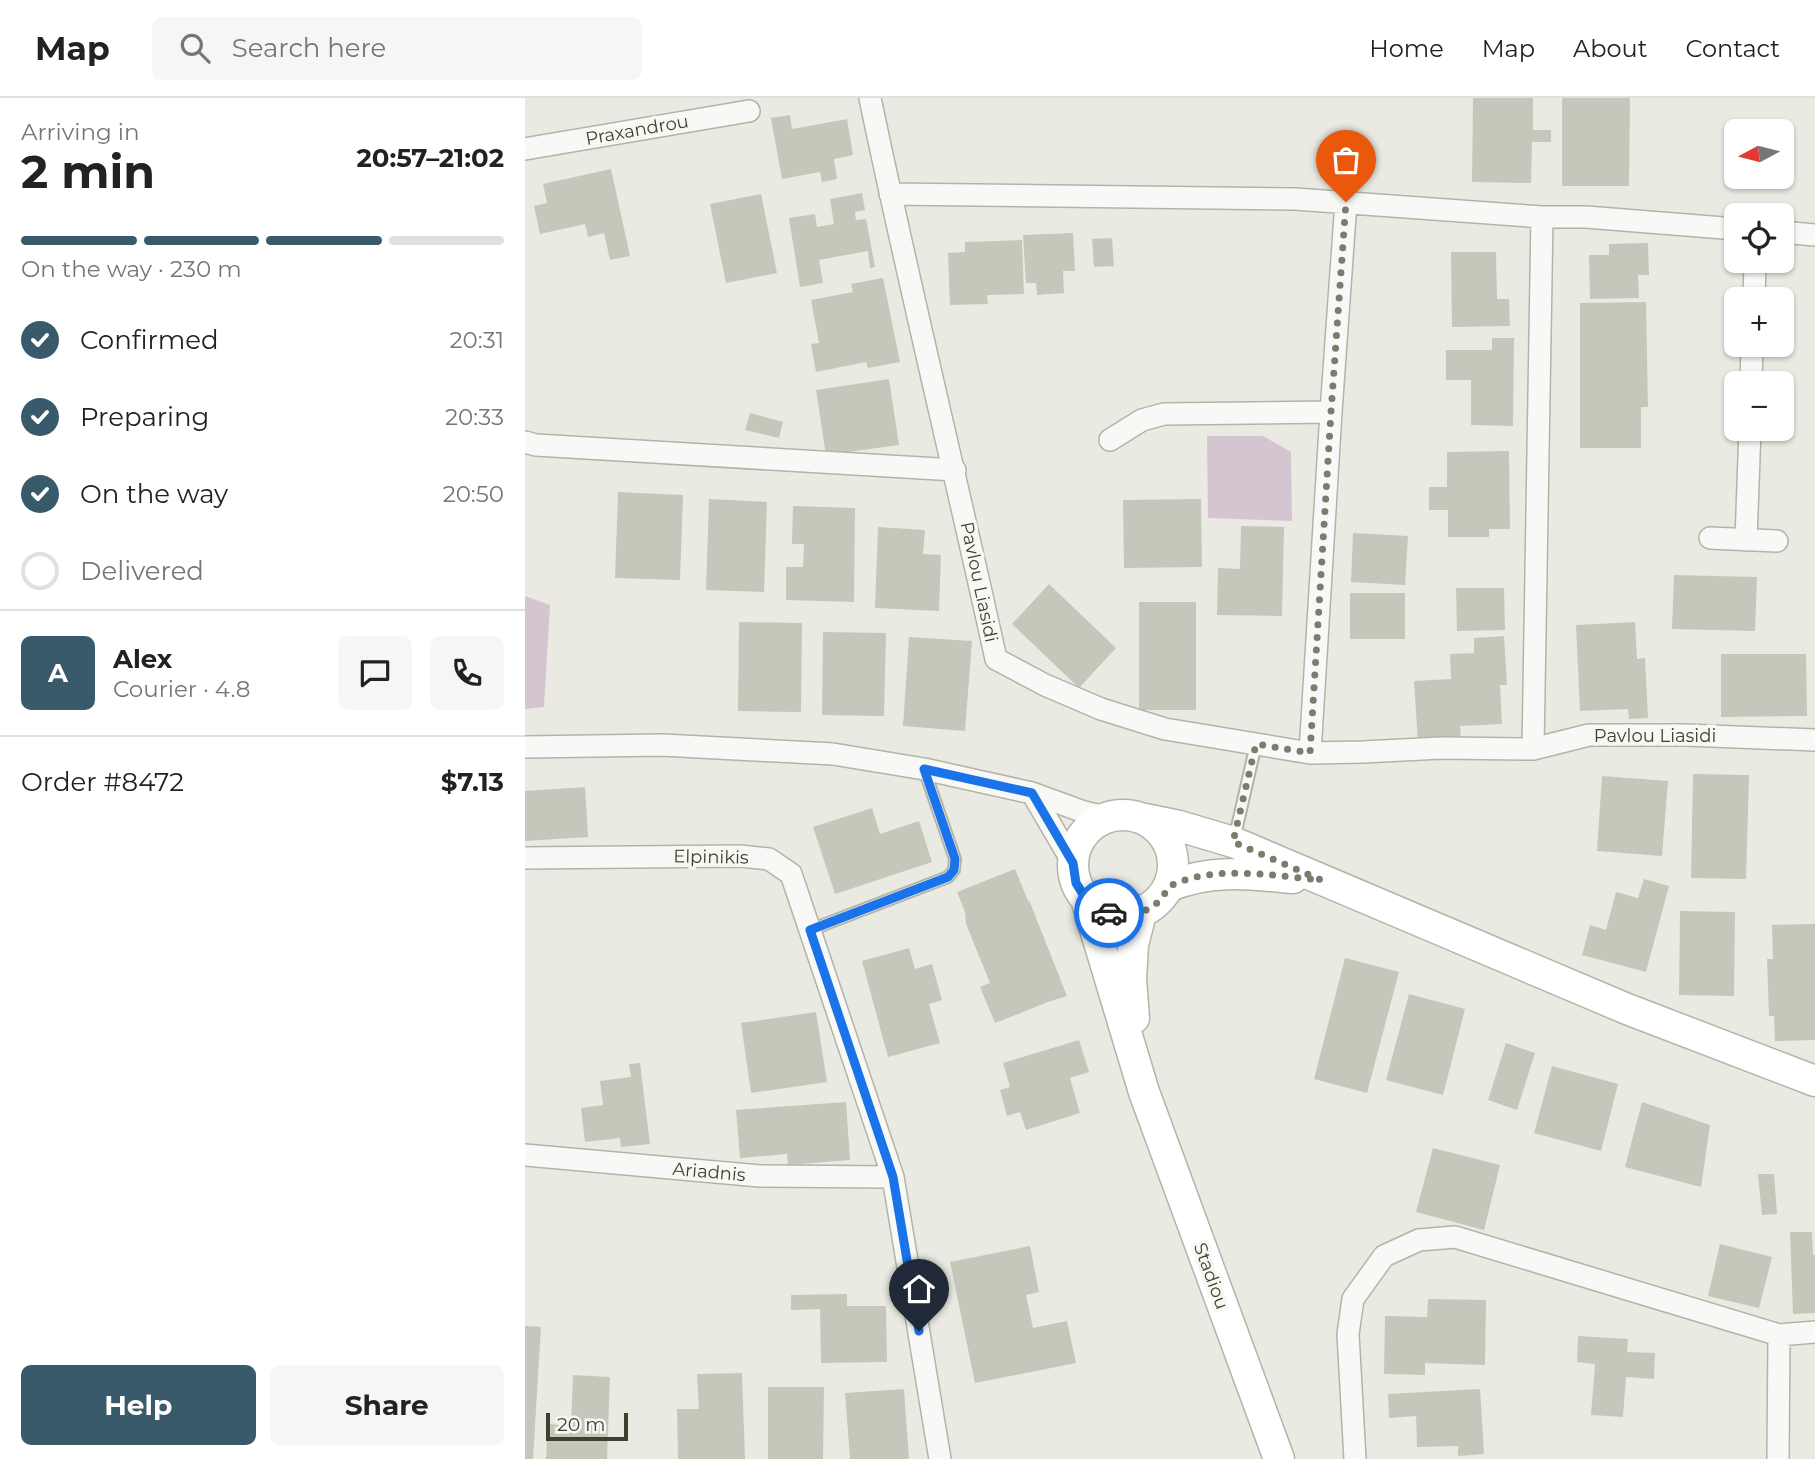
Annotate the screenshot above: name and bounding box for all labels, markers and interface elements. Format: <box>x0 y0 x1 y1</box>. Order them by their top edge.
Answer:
search box <box>152 17 642 80</box>
text: Map <box>35 28 110 68</box>
icon: search <box>176 29 214 67</box>
text: Search here <box>232 32 386 64</box>
text: Home <box>1369 34 1444 63</box>
text: Map <box>1482 34 1535 63</box>
text: About <box>1573 34 1647 63</box>
text: Contact <box>1685 34 1780 63</box>
street label: Praxandrou <box>584 110 690 150</box>
text: Arriving in <box>21 118 140 146</box>
north arrow <box>1724 119 1794 189</box>
map controls <box>1724 119 1794 441</box>
pin <box>1316 130 1376 202</box>
icon: bag <box>1327 141 1365 179</box>
text: 20:57–21:02 <box>356 142 504 174</box>
text: 2 min <box>21 143 155 200</box>
button: locate <box>1724 203 1794 273</box>
text: On the way · 230 m <box>21 255 242 283</box>
button: + <box>1724 287 1794 357</box>
icon: check <box>21 321 59 359</box>
text: Confirmed <box>80 324 219 356</box>
text: 20:31 <box>450 326 504 354</box>
button: − <box>1724 371 1794 441</box>
icon: check <box>21 398 59 436</box>
text: Preparing <box>80 401 209 433</box>
text: 20:33 <box>445 403 504 431</box>
icon: check <box>21 475 59 513</box>
text: On the way <box>80 478 228 510</box>
text: 20:50 <box>443 480 504 508</box>
street label: Pavlou Liasidi <box>956 520 1002 644</box>
text: Delivered <box>80 555 204 587</box>
button: chat <box>338 636 412 710</box>
button: phone <box>430 636 504 710</box>
text: Alex <box>113 643 172 675</box>
text: A <box>48 657 68 689</box>
text: Courier · 4.8 <box>113 675 250 703</box>
street label: Pavlou Liasidi <box>1594 725 1716 747</box>
text: Order #8472 <box>21 766 184 798</box>
text: $7.13 <box>441 766 504 798</box>
street label: Elpinikis <box>673 845 749 869</box>
courier <box>1074 878 1144 948</box>
icon: car <box>1090 894 1128 932</box>
street label: Ariadnis <box>671 1158 747 1186</box>
street label: Stadiou <box>1189 1240 1233 1312</box>
pin <box>889 1259 949 1331</box>
icon: home <box>900 1270 938 1308</box>
button: Help <box>21 1365 256 1445</box>
button: Share <box>270 1365 504 1445</box>
scale bar <box>546 1410 628 1442</box>
text: 20 m <box>557 1413 605 1436</box>

